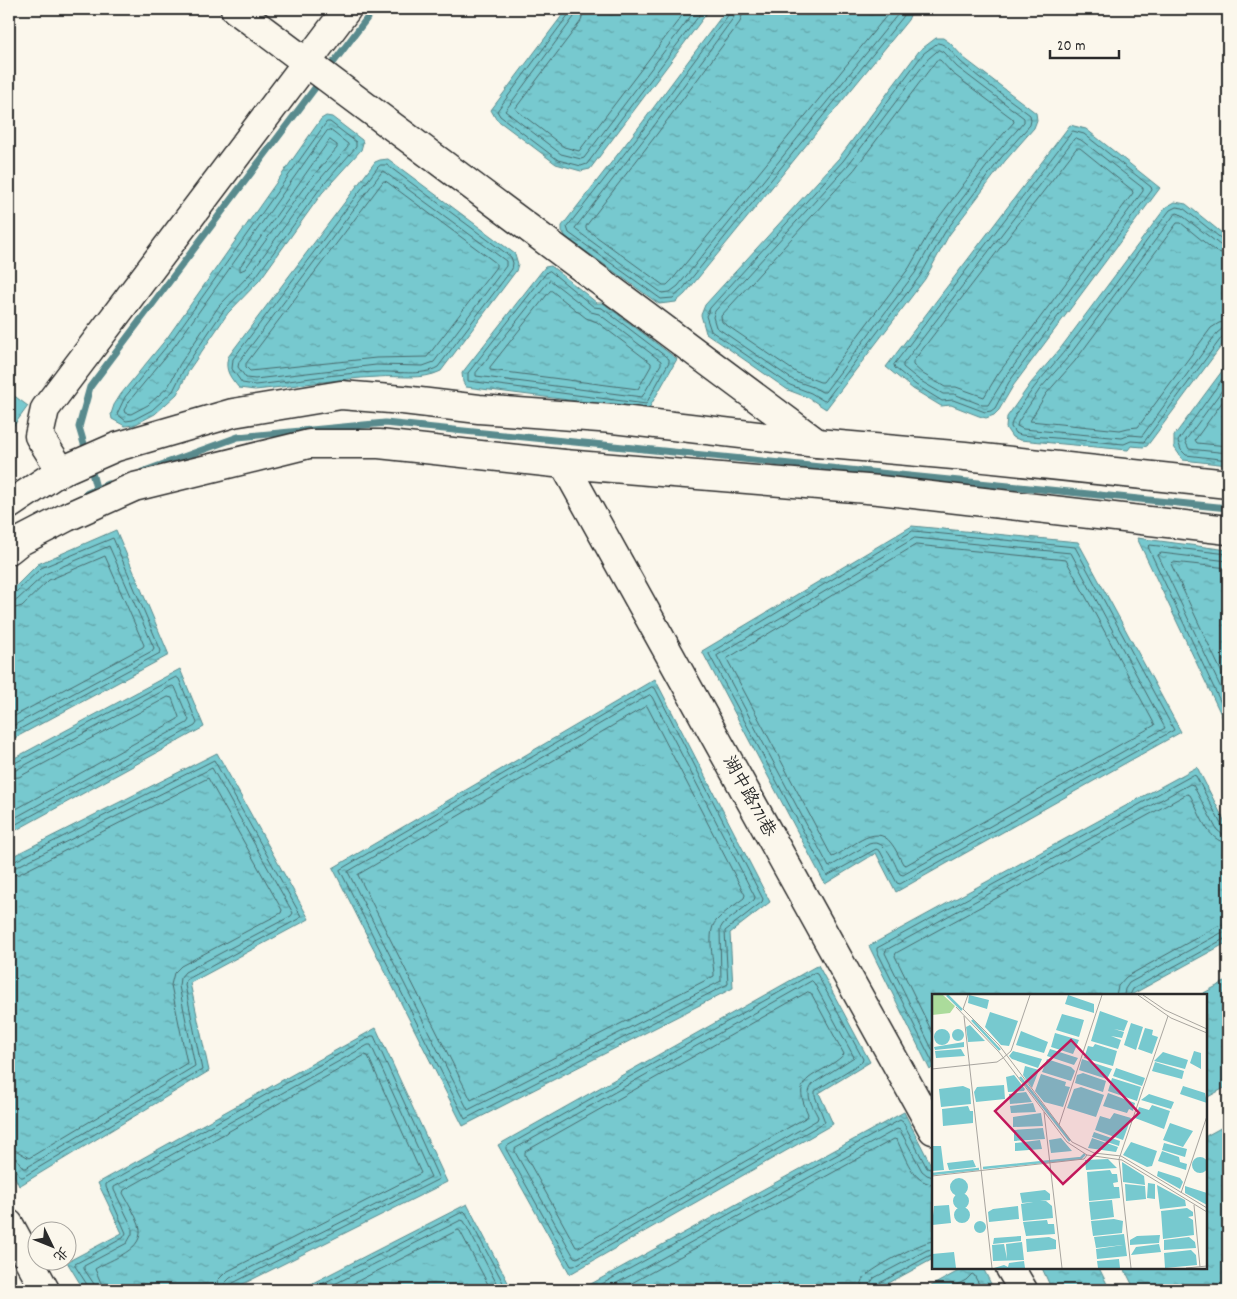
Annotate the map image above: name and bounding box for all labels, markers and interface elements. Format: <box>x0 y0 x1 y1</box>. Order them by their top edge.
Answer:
scale bar <box>1050 28 1118 60</box>
text: 20 m <box>1057 36 1085 58</box>
street label: 湖中路771巷 <box>715 752 781 842</box>
inset map <box>932 994 1207 1269</box>
north arrow <box>28 1222 78 1272</box>
text: 北 <box>48 1242 72 1265</box>

